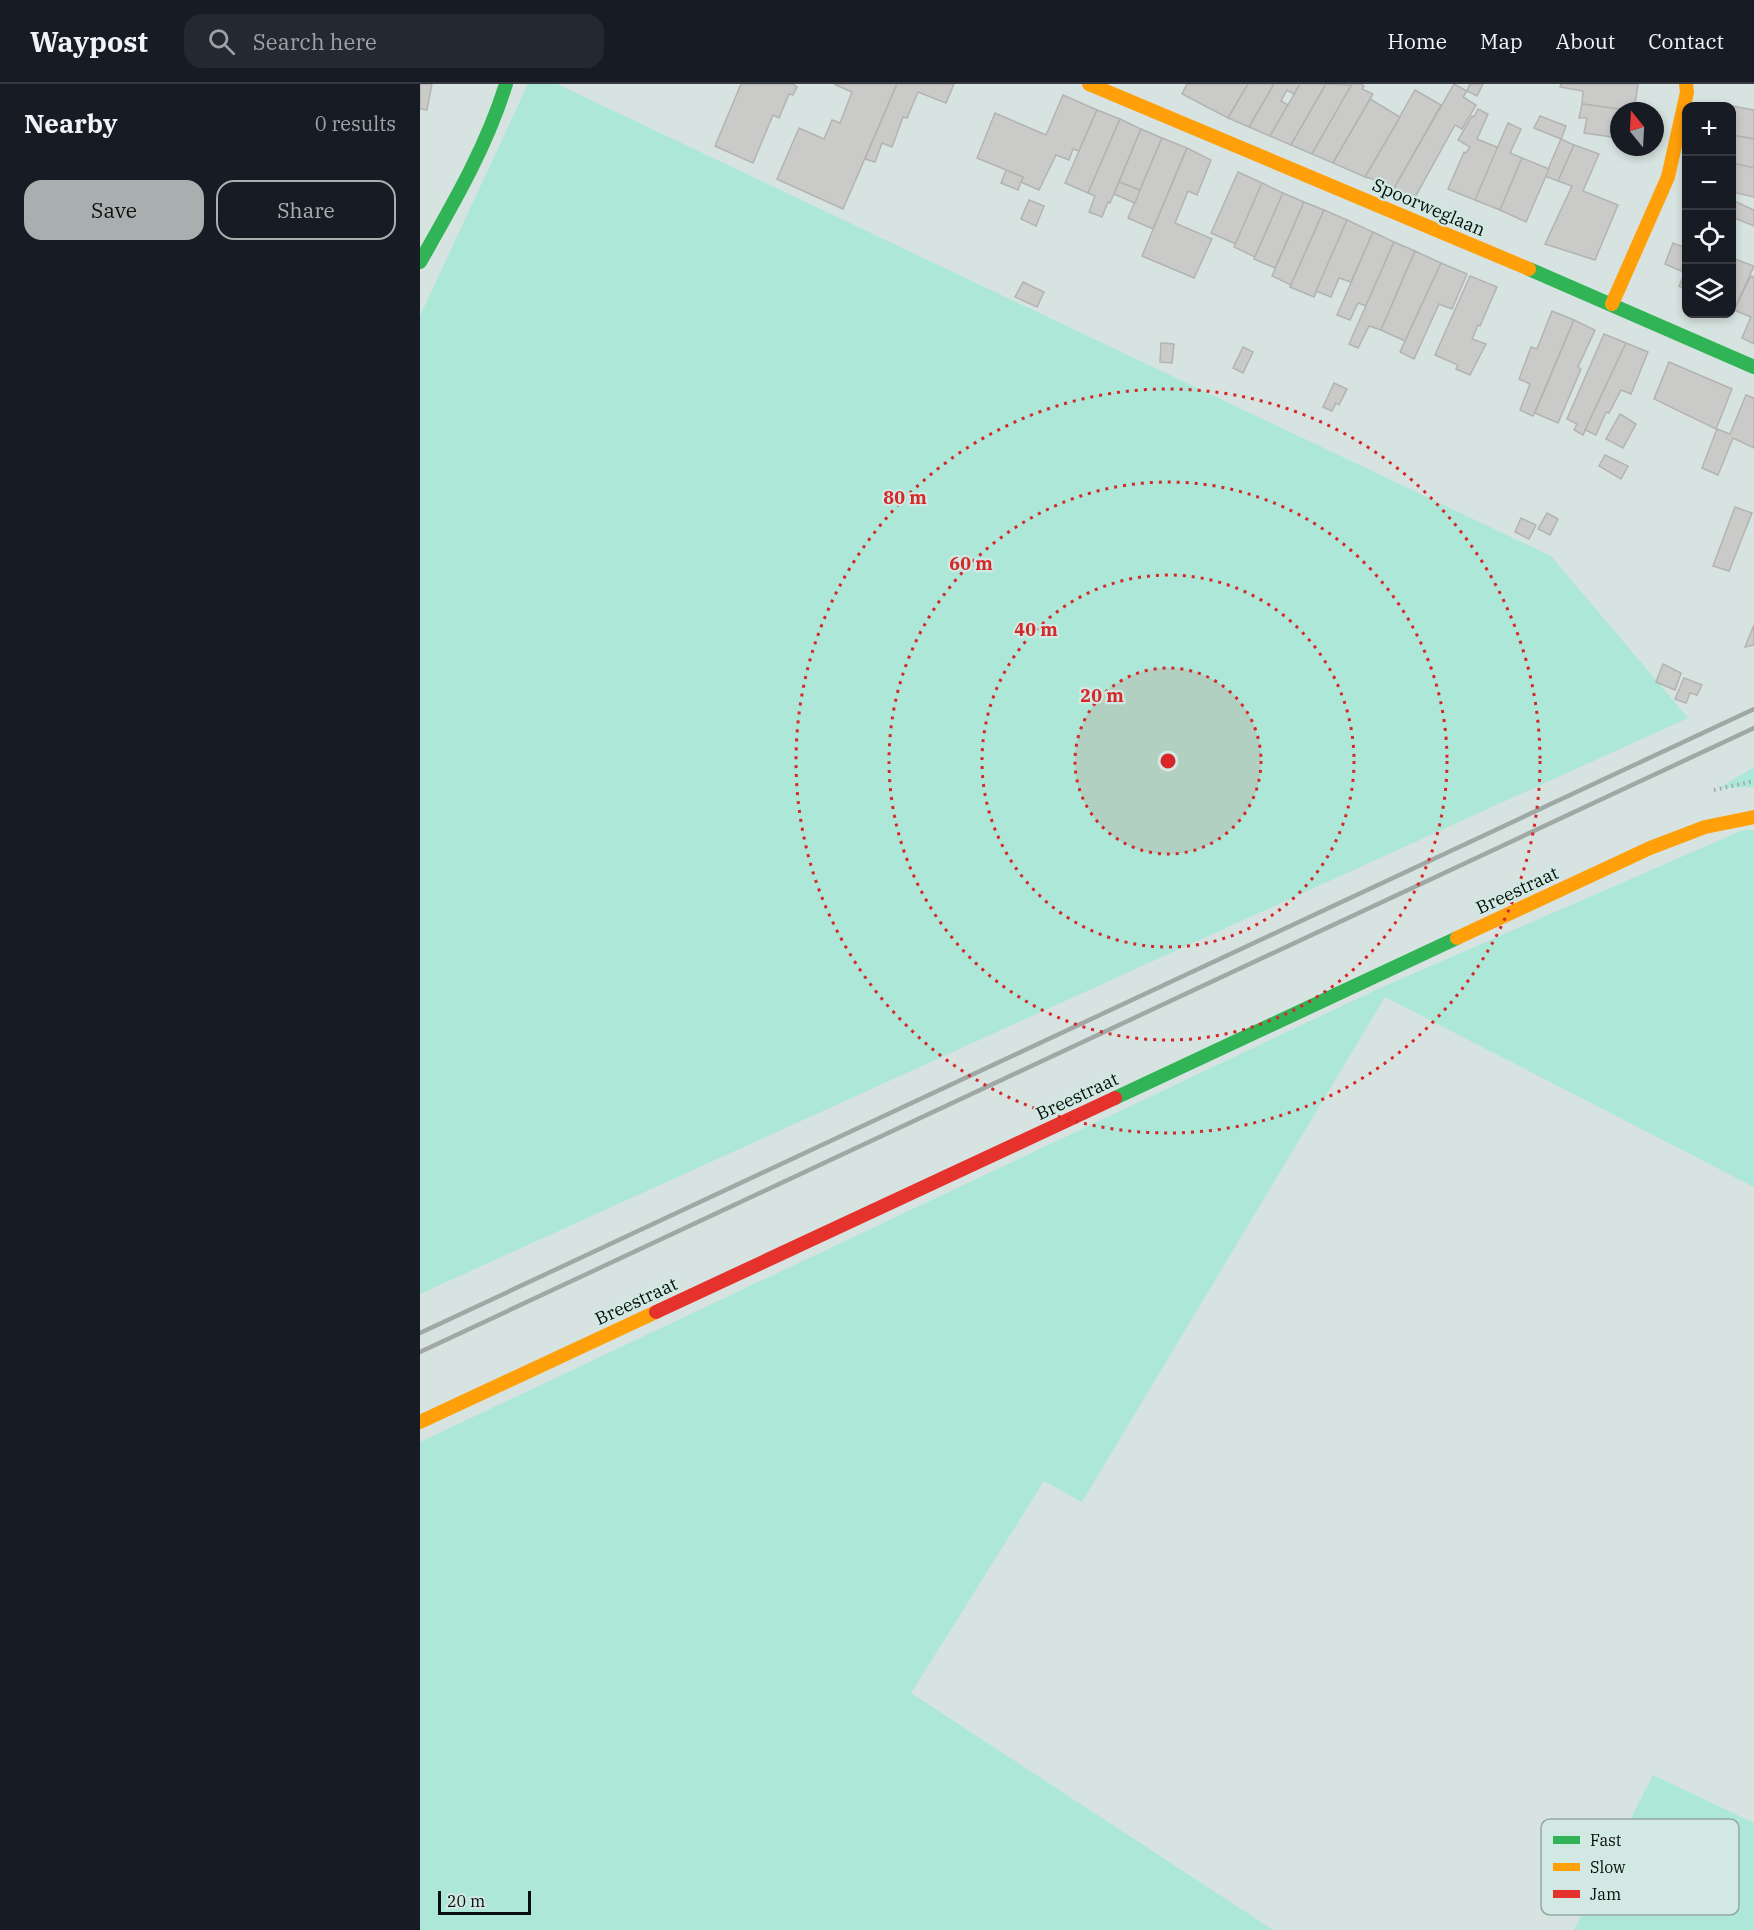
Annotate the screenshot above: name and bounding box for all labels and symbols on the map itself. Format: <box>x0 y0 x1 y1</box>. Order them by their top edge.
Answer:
north arrow <box>1610 102 1664 156</box>
street label: Spoorweglaan <box>1369 173 1489 241</box>
text: 80 m <box>883 486 927 509</box>
text: 60 m <box>949 552 993 575</box>
text: 40 m <box>1014 618 1058 641</box>
text: 20 m <box>1080 684 1124 707</box>
centre of rings <box>1158 751 1178 771</box>
street label: Breestraat <box>1472 861 1562 919</box>
street label: Breestraat <box>1032 1067 1122 1125</box>
street label: Breestraat <box>591 1272 681 1330</box>
legend <box>1541 1819 1739 1915</box>
text: Fast <box>1590 1830 1622 1850</box>
text: Slow <box>1590 1857 1626 1877</box>
text: Jam <box>1590 1884 1621 1904</box>
scale bar <box>438 1888 531 1916</box>

